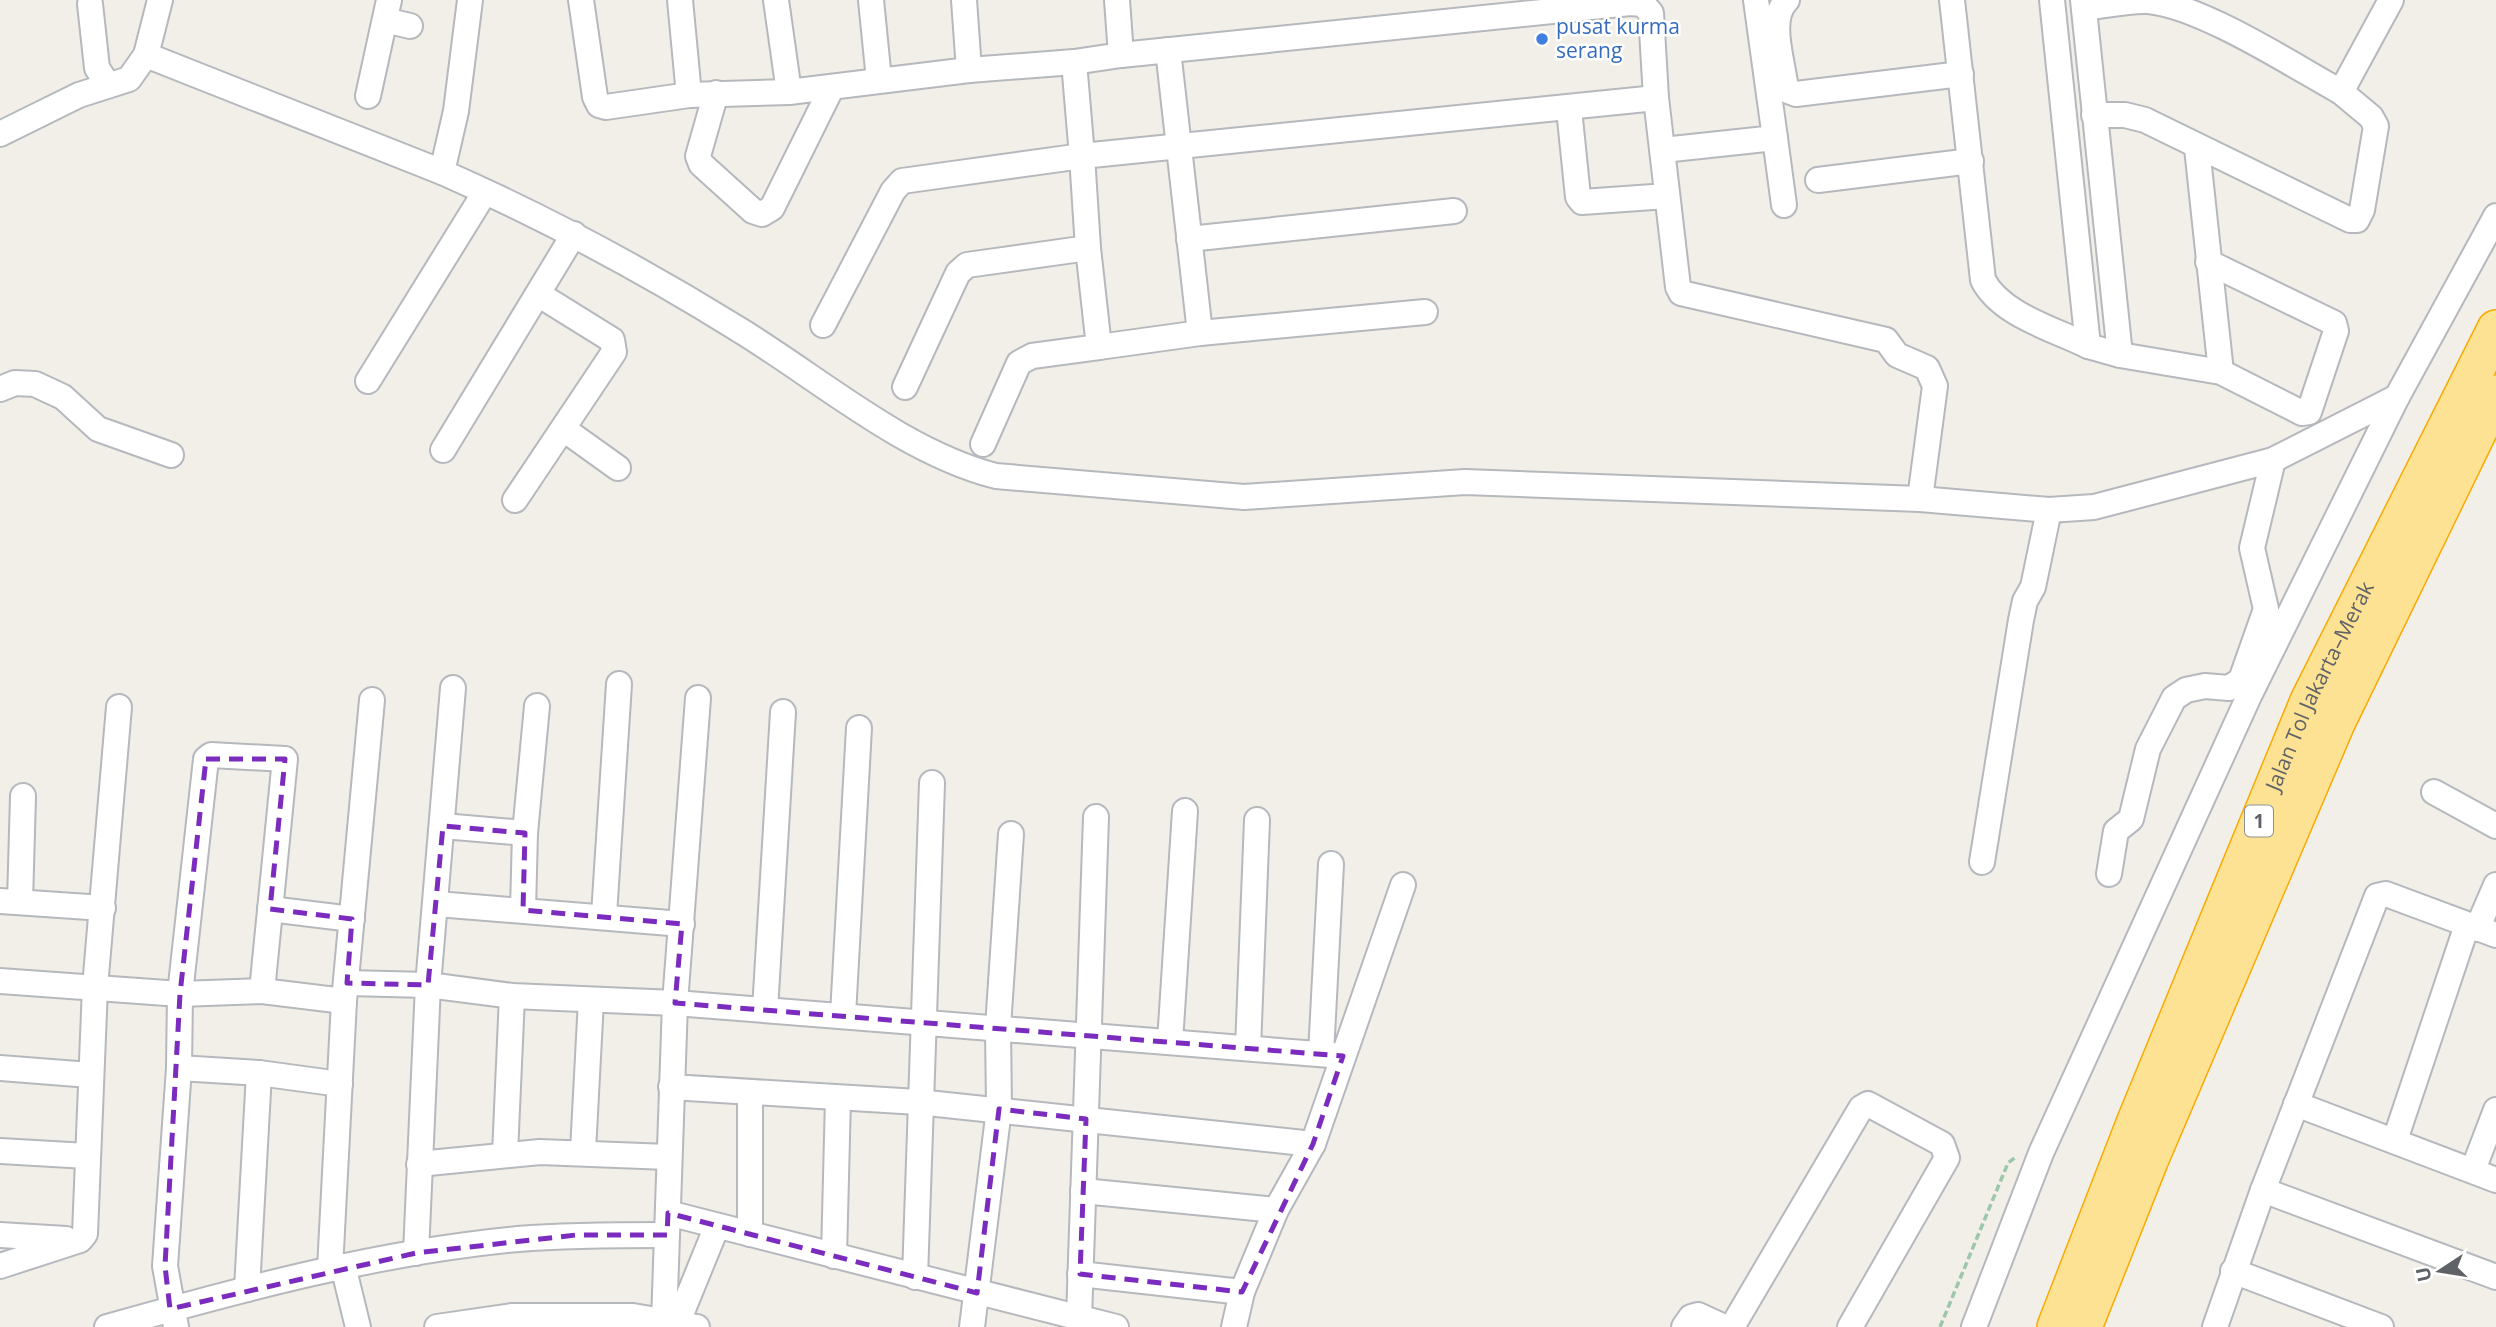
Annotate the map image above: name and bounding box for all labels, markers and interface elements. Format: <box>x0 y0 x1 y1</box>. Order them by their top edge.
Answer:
place label: pusat kurma serang <box>1556 12 1680 64</box>
marker: pusat kurma serang <box>1534 31 1550 47</box>
street label: Jalan Tol Jakarta–Merak <box>2258 577 2380 797</box>
road number: 1 <box>2245 806 2273 836</box>
north arrow <box>2405 1236 2475 1306</box>
text: U <box>2409 1265 2438 1284</box>

